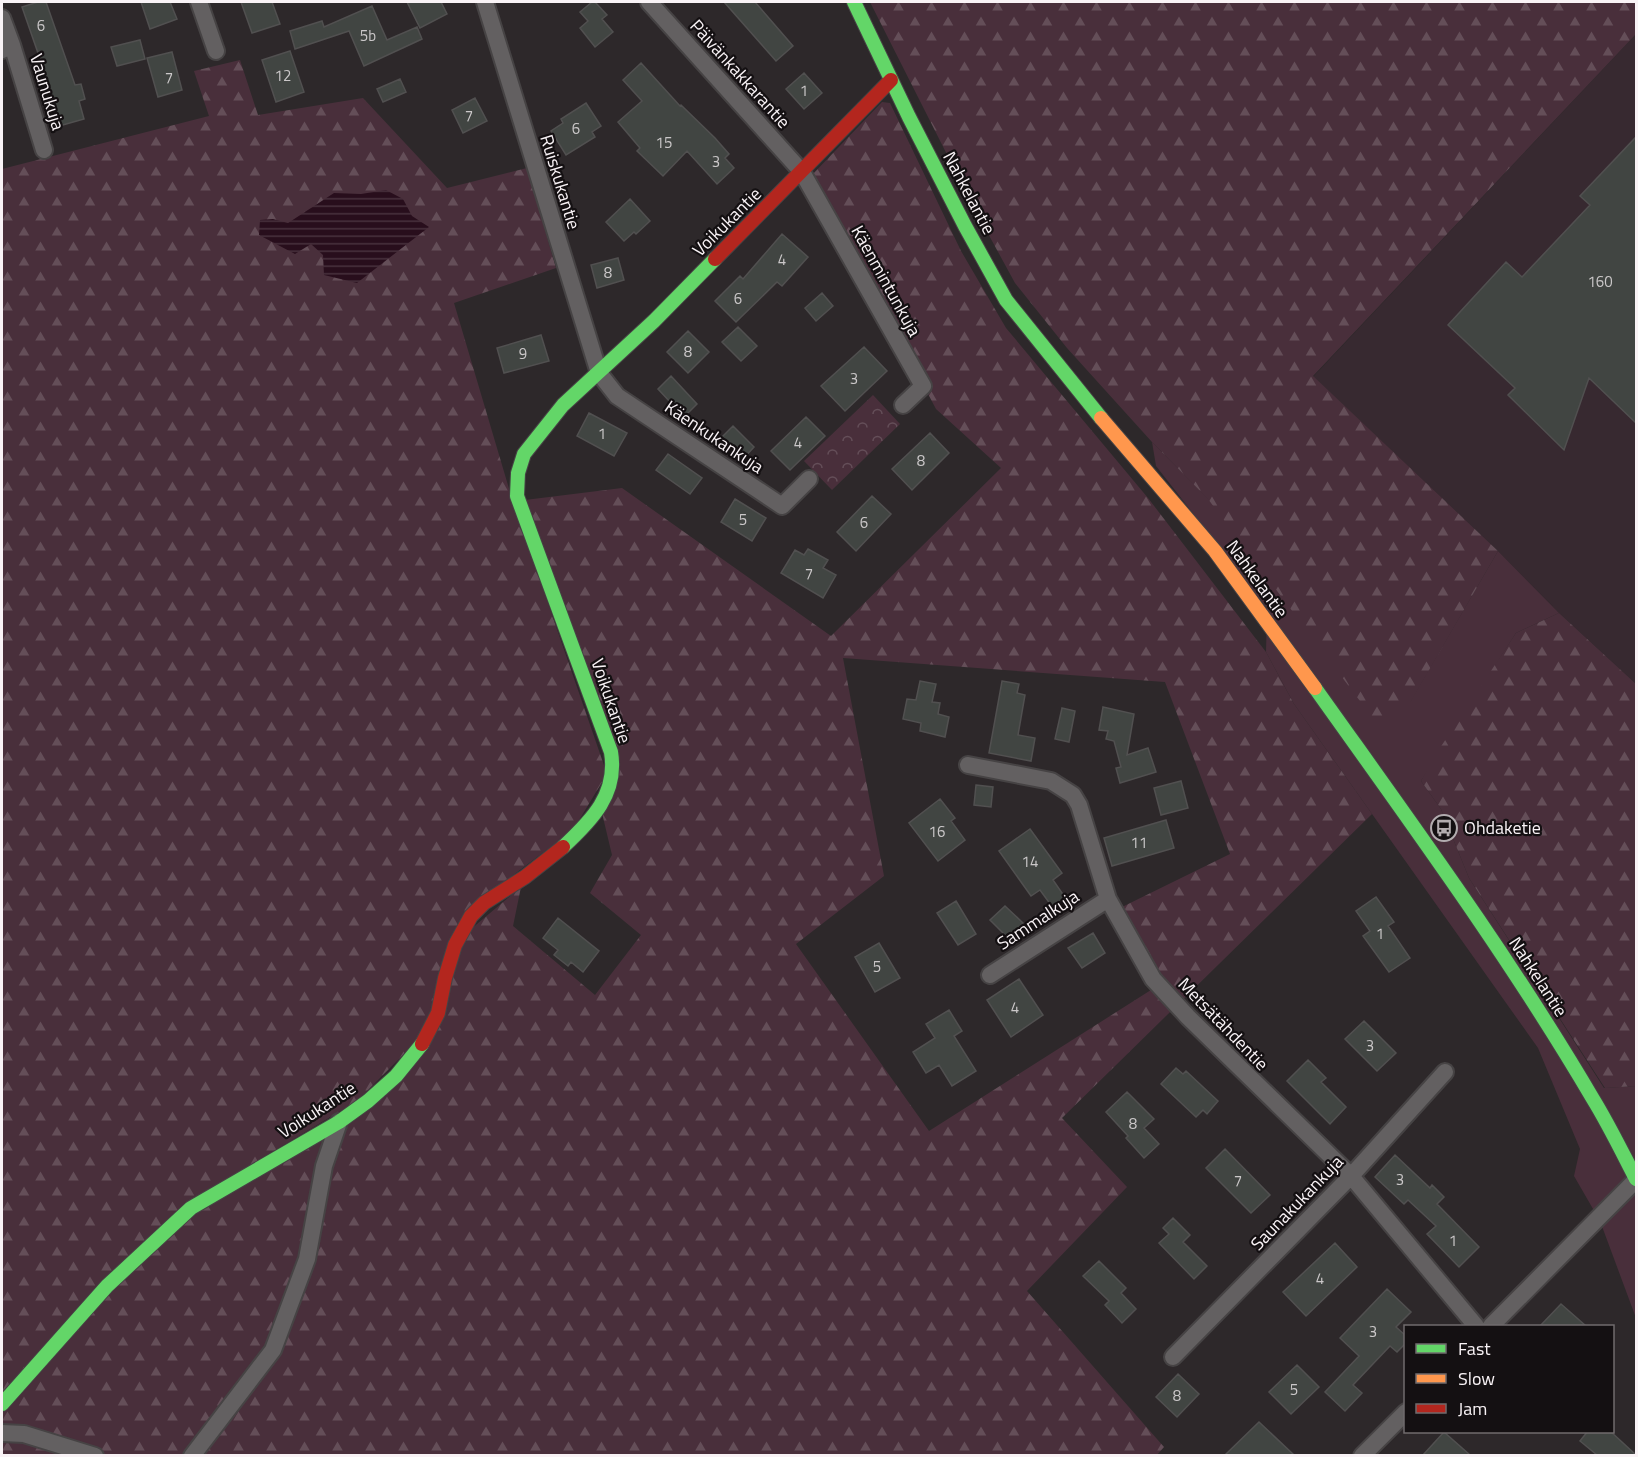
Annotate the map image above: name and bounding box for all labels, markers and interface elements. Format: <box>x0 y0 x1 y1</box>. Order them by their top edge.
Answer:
street label: Päivänkakkarantie <box>684 13 797 134</box>
house number: 6 <box>37 14 45 37</box>
house number: 5b <box>360 24 376 47</box>
street label: Vaunukuja <box>23 50 72 134</box>
house number: 12 <box>275 64 291 87</box>
house number: 7 <box>165 66 173 89</box>
house number: 1 <box>800 79 808 102</box>
house number: 7 <box>465 104 473 127</box>
house number: 6 <box>572 117 580 140</box>
street label: Ruiskukantie <box>533 131 588 232</box>
house number: 15 <box>656 131 672 154</box>
street label: Nahkelantie <box>936 146 1003 239</box>
house number: 3 <box>712 150 720 173</box>
street label: Voikukantie <box>686 181 767 262</box>
street label: Käenmintunkuja <box>845 220 928 341</box>
house number: 4 <box>778 248 786 271</box>
house number: 8 <box>604 261 612 284</box>
house number: 160 <box>1587 270 1613 293</box>
house number: 6 <box>734 287 742 310</box>
house number: 8 <box>684 340 692 363</box>
house number: 9 <box>519 342 527 365</box>
house number: 3 <box>850 367 858 390</box>
street label: Käenkukankuja <box>659 393 769 480</box>
house number: 1 <box>598 422 606 445</box>
house number: 4 <box>794 431 802 454</box>
house number: 8 <box>917 449 925 472</box>
house number: 5 <box>739 508 747 531</box>
house number: 6 <box>860 511 868 534</box>
street label: Nahkelantie <box>1220 534 1295 623</box>
house number: 7 <box>805 562 813 585</box>
street label: Voikukantie <box>584 655 639 747</box>
bus stop icon: Ohdaketie <box>1429 813 1459 843</box>
place label: Ohdaketie <box>1464 814 1541 841</box>
house number: 16 <box>929 820 945 843</box>
house number: 11 <box>1131 831 1147 854</box>
house number: 14 <box>1022 850 1038 873</box>
street label: Sammalkuja <box>991 883 1084 956</box>
house number: 1 <box>1376 922 1384 945</box>
street label: Nahkelantie <box>1502 931 1574 1022</box>
house number: 5 <box>873 955 881 978</box>
street label: Metsätähdentie <box>1172 971 1275 1076</box>
house number: 4 <box>1011 996 1019 1019</box>
house number: 3 <box>1366 1034 1374 1057</box>
street label: Voikukantie <box>272 1074 361 1145</box>
house number: 8 <box>1129 1112 1137 1135</box>
street label: Saunakukankuja <box>1244 1149 1349 1256</box>
house number: 3 <box>1396 1168 1404 1191</box>
house number: 7 <box>1234 1169 1242 1192</box>
house number: 1 <box>1449 1229 1457 1252</box>
house number: 4 <box>1316 1267 1324 1290</box>
house number: 3 <box>1369 1320 1377 1343</box>
legend <box>1404 1325 1614 1433</box>
text: Fast <box>1458 1335 1491 1362</box>
text: Slow <box>1458 1365 1495 1392</box>
house number: 5 <box>1290 1378 1298 1401</box>
house number: 8 <box>1173 1384 1181 1407</box>
text: Jam <box>1458 1395 1487 1422</box>

